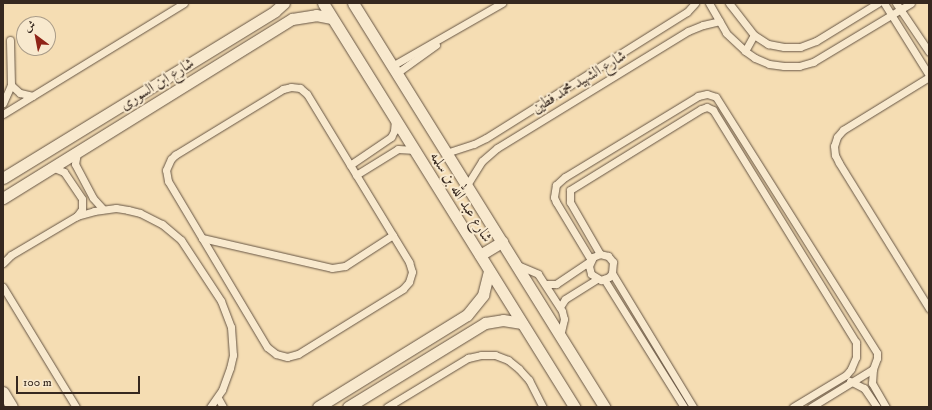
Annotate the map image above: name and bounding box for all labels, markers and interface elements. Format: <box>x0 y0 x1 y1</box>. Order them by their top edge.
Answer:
north arrow <box>16 16 56 56</box>
text: ش <box>22 18 39 36</box>
street label: شارع الشهيد محمد فطين <box>529 47 629 117</box>
street label: شارع ابن السورى <box>117 54 197 114</box>
street label: شارع عبد الله بن سلمه <box>426 148 496 246</box>
scale bar <box>18 368 142 394</box>
text: 100 m <box>23 375 52 390</box>

